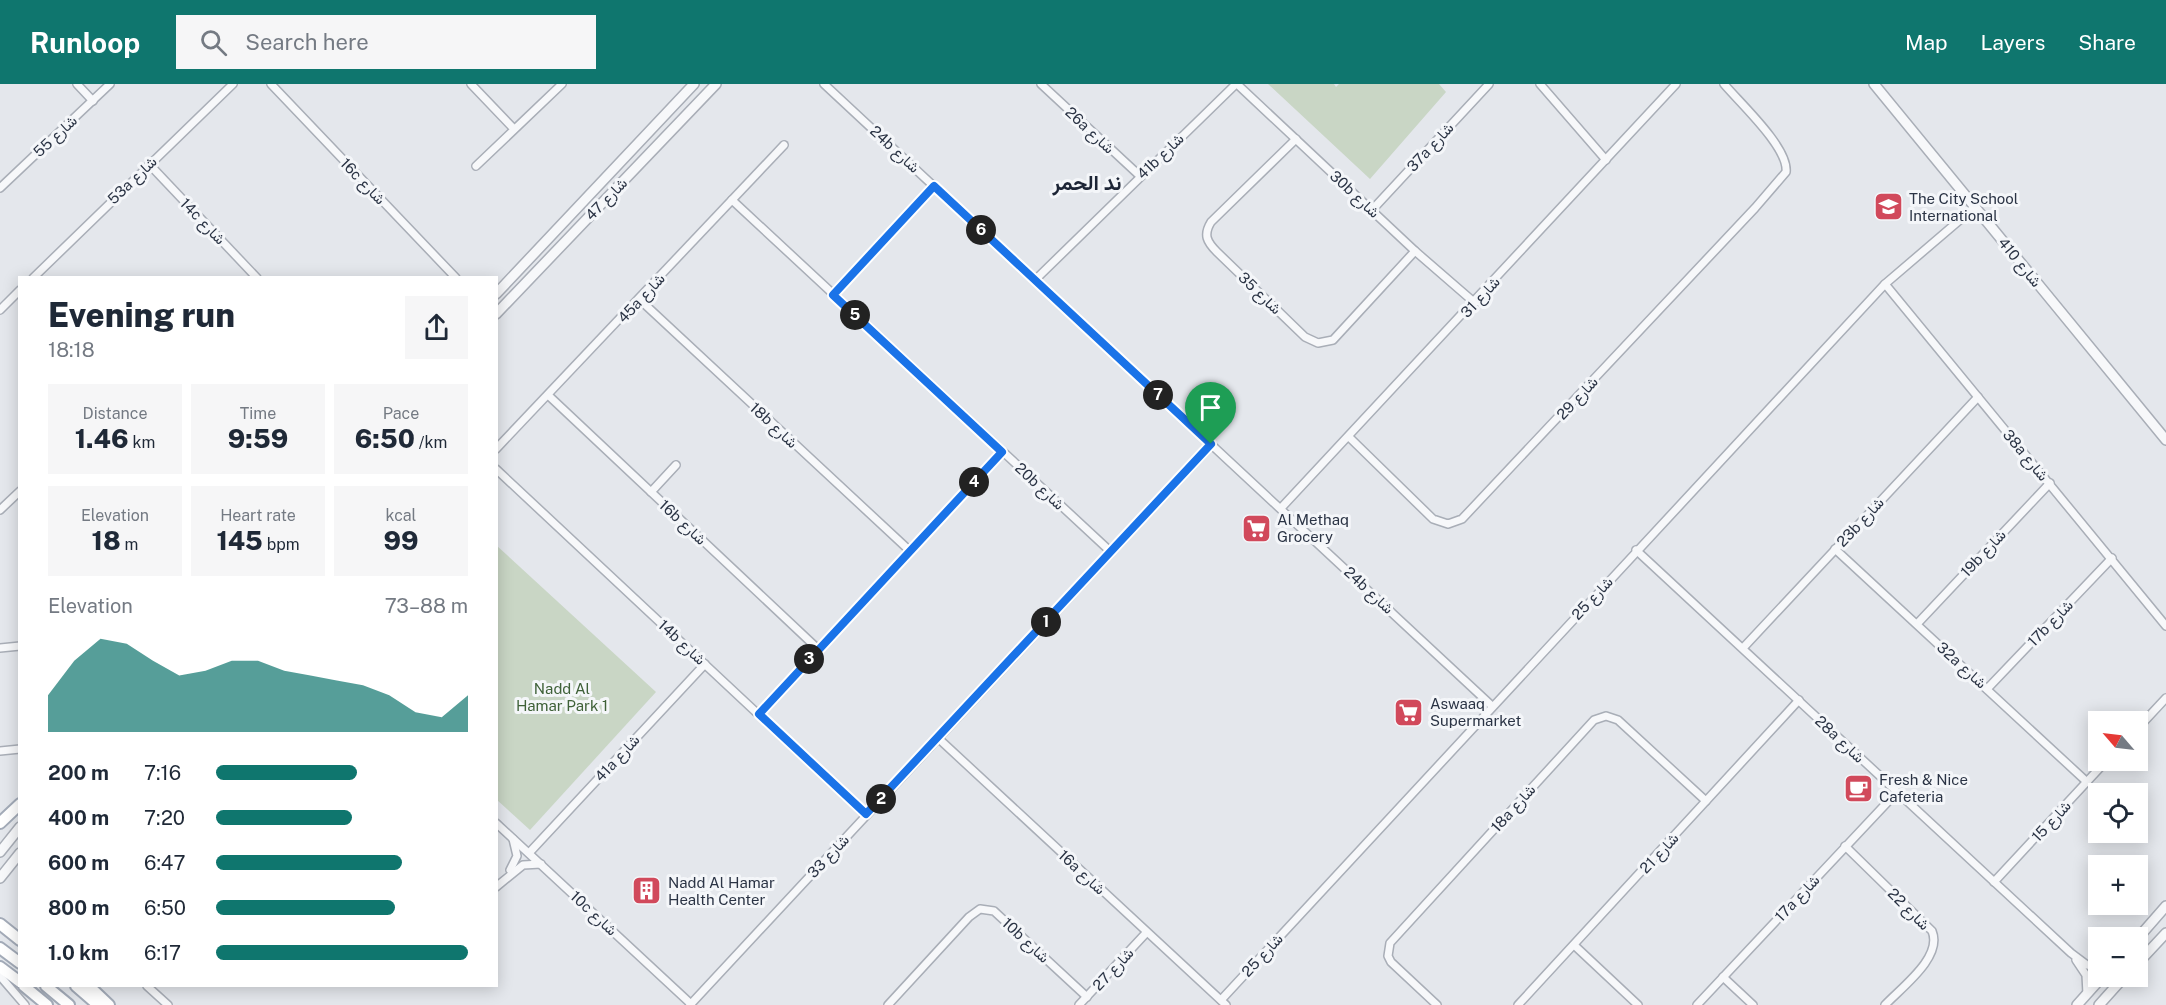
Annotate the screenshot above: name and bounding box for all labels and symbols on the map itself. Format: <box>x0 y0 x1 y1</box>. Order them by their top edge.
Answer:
street label: 26a شارع <box>1060 103 1118 159</box>
street label: شارع 55 <box>30 112 82 162</box>
street label: 37a شارع <box>1403 119 1459 177</box>
street label: 24b شارع <box>865 122 923 178</box>
street label: 41b شارع <box>1133 130 1189 184</box>
street label: 53a شارع <box>104 153 162 210</box>
street label: 16c شارع <box>335 154 389 210</box>
street label: 30b شارع <box>1325 167 1383 223</box>
district label: ند الحمر <box>1052 170 1121 196</box>
street label: شارع 47 <box>582 174 633 226</box>
place label: The City School International <box>1909 190 2018 224</box>
school or university icon: The City School International <box>1872 191 1904 223</box>
street label: 14c شارع <box>175 194 229 250</box>
pin: 6 <box>966 215 996 245</box>
street label: شارع 410 <box>1993 234 2045 292</box>
street label: شارع 35 <box>1233 269 1285 320</box>
street label: 45a شارع <box>614 270 670 328</box>
street label: شارع 31 <box>1457 273 1505 323</box>
pin: 5 <box>840 300 870 330</box>
street label: شارع 29 <box>1553 373 1603 425</box>
pin: 7 <box>1143 380 1173 410</box>
pin <box>1185 382 1236 444</box>
street label: 18b شارع <box>745 399 801 453</box>
street label: 38a شارع <box>1998 426 2052 486</box>
street label: 20b شارع <box>1010 459 1068 515</box>
pin: 4 <box>959 467 989 497</box>
street label: 23b شارع <box>1833 494 1889 552</box>
street label: 16b شارع <box>654 496 710 550</box>
place label: Al Methaq Grocery <box>1277 511 1349 545</box>
supermarket icon: Al Methaq Grocery <box>1240 512 1272 544</box>
street label: 19b شارع <box>1957 526 2011 582</box>
street label: 24b شارع <box>1339 563 1397 619</box>
street label: شارع 25 <box>1568 573 1618 625</box>
street label: 17b شارع <box>2024 596 2078 652</box>
pin: 1 <box>1031 607 1061 637</box>
street label: 14b شارع <box>653 616 709 670</box>
street label: 32a شارع <box>1932 638 1990 694</box>
pin: 3 <box>794 644 824 674</box>
park label: Nadd Al Hamar Park 1 <box>516 680 608 714</box>
place label: Aswaaq Supermarket <box>1430 695 1521 729</box>
supermarket icon: Aswaaq Supermarket <box>1393 696 1425 728</box>
north arrow <box>2088 711 2148 771</box>
street label: 28a شارع <box>1810 712 1868 768</box>
street label: 41a شارع <box>591 731 645 787</box>
place label: Fresh & Nice Cafeteria <box>1879 771 1968 805</box>
cafe icon: Fresh & Nice Cafeteria <box>1842 772 1874 804</box>
street label: 18a شارع <box>1487 781 1541 837</box>
pin: 2 <box>866 784 896 814</box>
street label: شارع 15 <box>2028 797 2076 847</box>
street label: شارع 21 <box>1636 829 1684 879</box>
street label: شارع 33 <box>804 831 854 883</box>
street label: 16a شارع <box>1053 846 1109 900</box>
street label: 17a شارع <box>1771 871 1825 927</box>
place label: Nadd Al Hamar Health Center <box>668 874 775 908</box>
building icon: Nadd Al Hamar Health Center <box>631 875 663 907</box>
street label: شارع 22 <box>1883 885 1933 936</box>
street label: 10c شارع <box>565 887 621 941</box>
street label: 10b شارع <box>997 914 1053 968</box>
street label: شارع 25 <box>1238 930 1288 982</box>
street label: شارع 27 <box>1089 944 1139 996</box>

